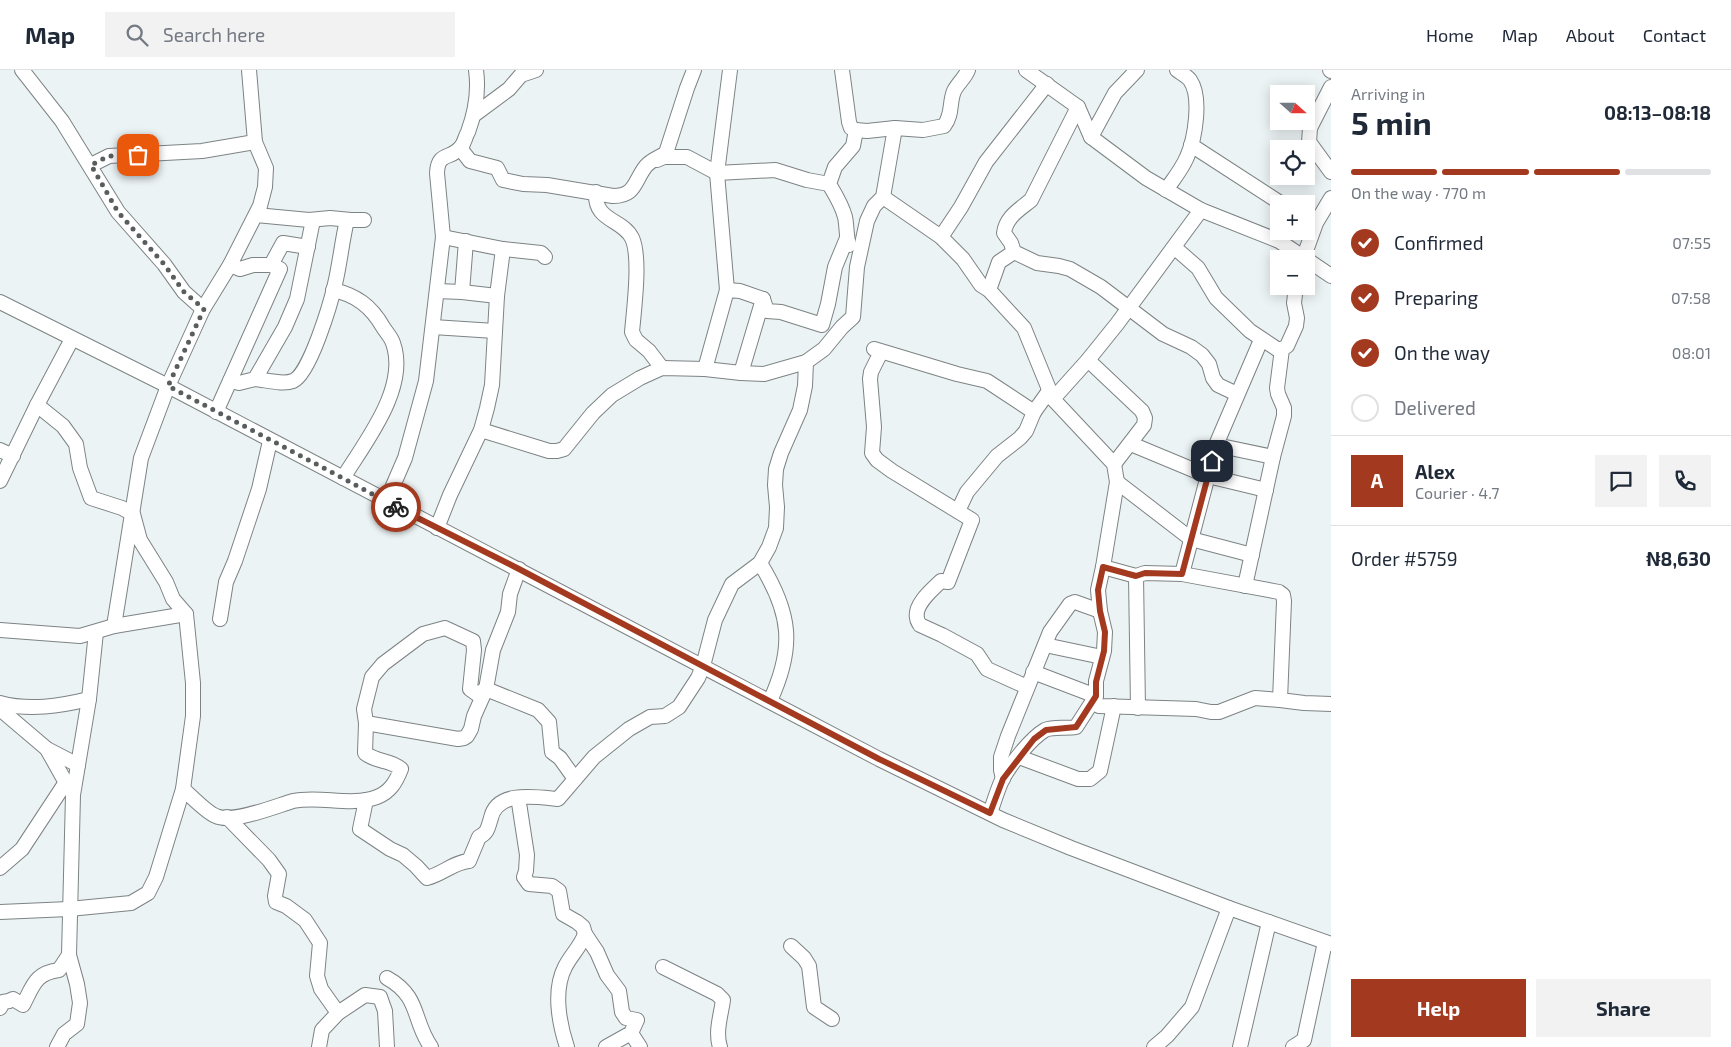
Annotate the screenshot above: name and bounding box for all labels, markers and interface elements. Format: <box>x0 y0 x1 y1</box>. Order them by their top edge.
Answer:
search box <box>105 12 455 57</box>
text: Map <box>25 20 75 49</box>
icon: search <box>123 21 151 49</box>
text: Search here <box>163 23 265 46</box>
text: Home <box>1426 24 1474 46</box>
text: Map <box>1502 24 1538 46</box>
text: About <box>1566 24 1615 46</box>
text: Contact <box>1643 24 1706 46</box>
text: Arriving in <box>1351 84 1425 103</box>
north arrow <box>1270 85 1315 130</box>
map controls <box>1270 85 1315 295</box>
text: 08:13–08:18 <box>1604 101 1711 124</box>
text: 5 min <box>1351 103 1432 141</box>
pin <box>117 134 159 176</box>
button: locate <box>1270 140 1315 185</box>
icon: bag <box>124 141 152 169</box>
text: On the way · 770 m <box>1351 183 1486 202</box>
button: + <box>1270 195 1315 240</box>
icon: check <box>1351 229 1379 257</box>
text: Confirmed <box>1394 231 1484 254</box>
text: 07:55 <box>1672 233 1711 252</box>
button: − <box>1270 250 1315 295</box>
icon: check <box>1351 284 1379 312</box>
text: Preparing <box>1394 286 1478 309</box>
text: 07:58 <box>1671 288 1711 307</box>
icon: check <box>1351 339 1379 367</box>
text: On the way <box>1394 341 1490 364</box>
text: 08:01 <box>1672 343 1711 362</box>
text: Delivered <box>1394 396 1476 419</box>
pin <box>1191 440 1233 482</box>
icon: home <box>1198 447 1226 475</box>
button: chat <box>1595 455 1647 507</box>
button: phone <box>1659 455 1711 507</box>
text: Alex <box>1415 460 1455 483</box>
text: A <box>1371 469 1383 492</box>
courier <box>371 482 421 532</box>
text: Courier · 4.7 <box>1415 483 1499 502</box>
icon: bike <box>382 493 410 521</box>
text: Order #5759 <box>1351 547 1458 570</box>
text: ₦8,630 <box>1646 547 1711 570</box>
button: Help <box>1351 979 1526 1037</box>
button: Share <box>1536 979 1711 1037</box>

